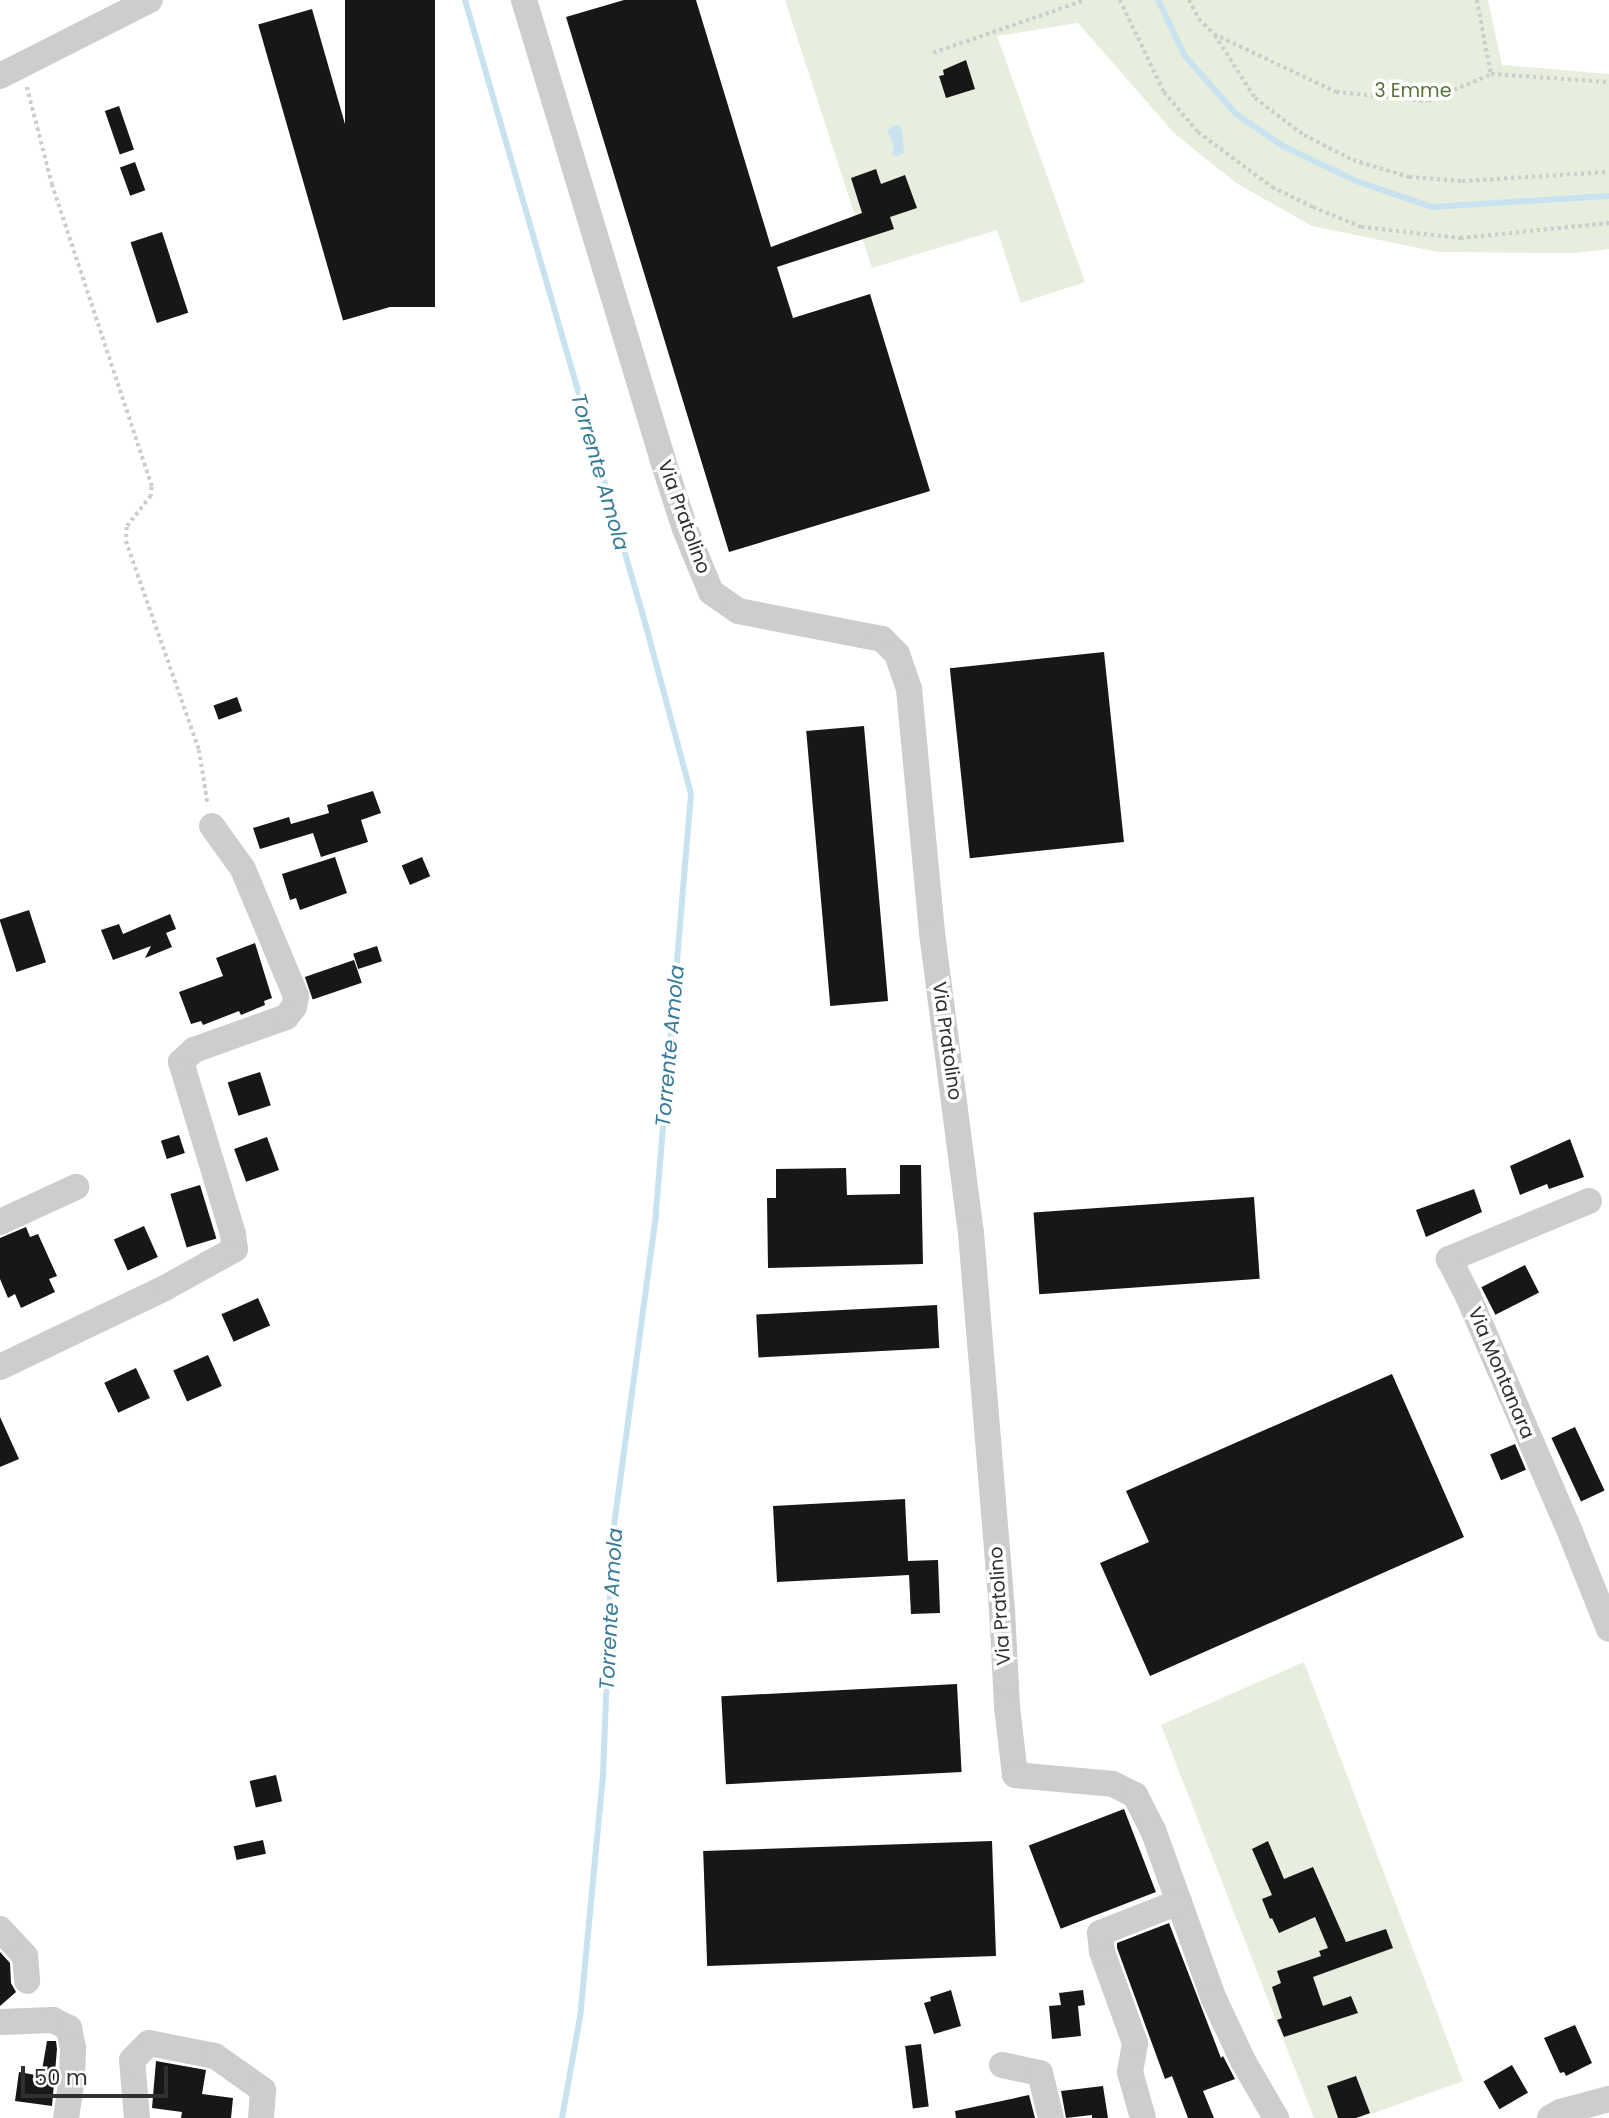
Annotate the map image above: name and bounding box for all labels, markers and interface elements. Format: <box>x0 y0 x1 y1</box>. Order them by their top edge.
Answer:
park label: 3 Emme <box>1375 80 1451 102</box>
water label: Torrente Amola <box>566 390 634 554</box>
street label: Via Pratolino <box>653 457 715 577</box>
water label: Torrente Amola <box>650 964 690 1128</box>
street label: Via Pratolino <box>927 980 967 1102</box>
street label: Via Montanara <box>1463 1304 1539 1442</box>
water label: Torrente Amola <box>594 1527 628 1691</box>
street label: Via Pratolino <box>984 1546 1016 1666</box>
scale bar <box>24 2052 172 2096</box>
text: 50 m <box>34 2063 88 2092</box>

